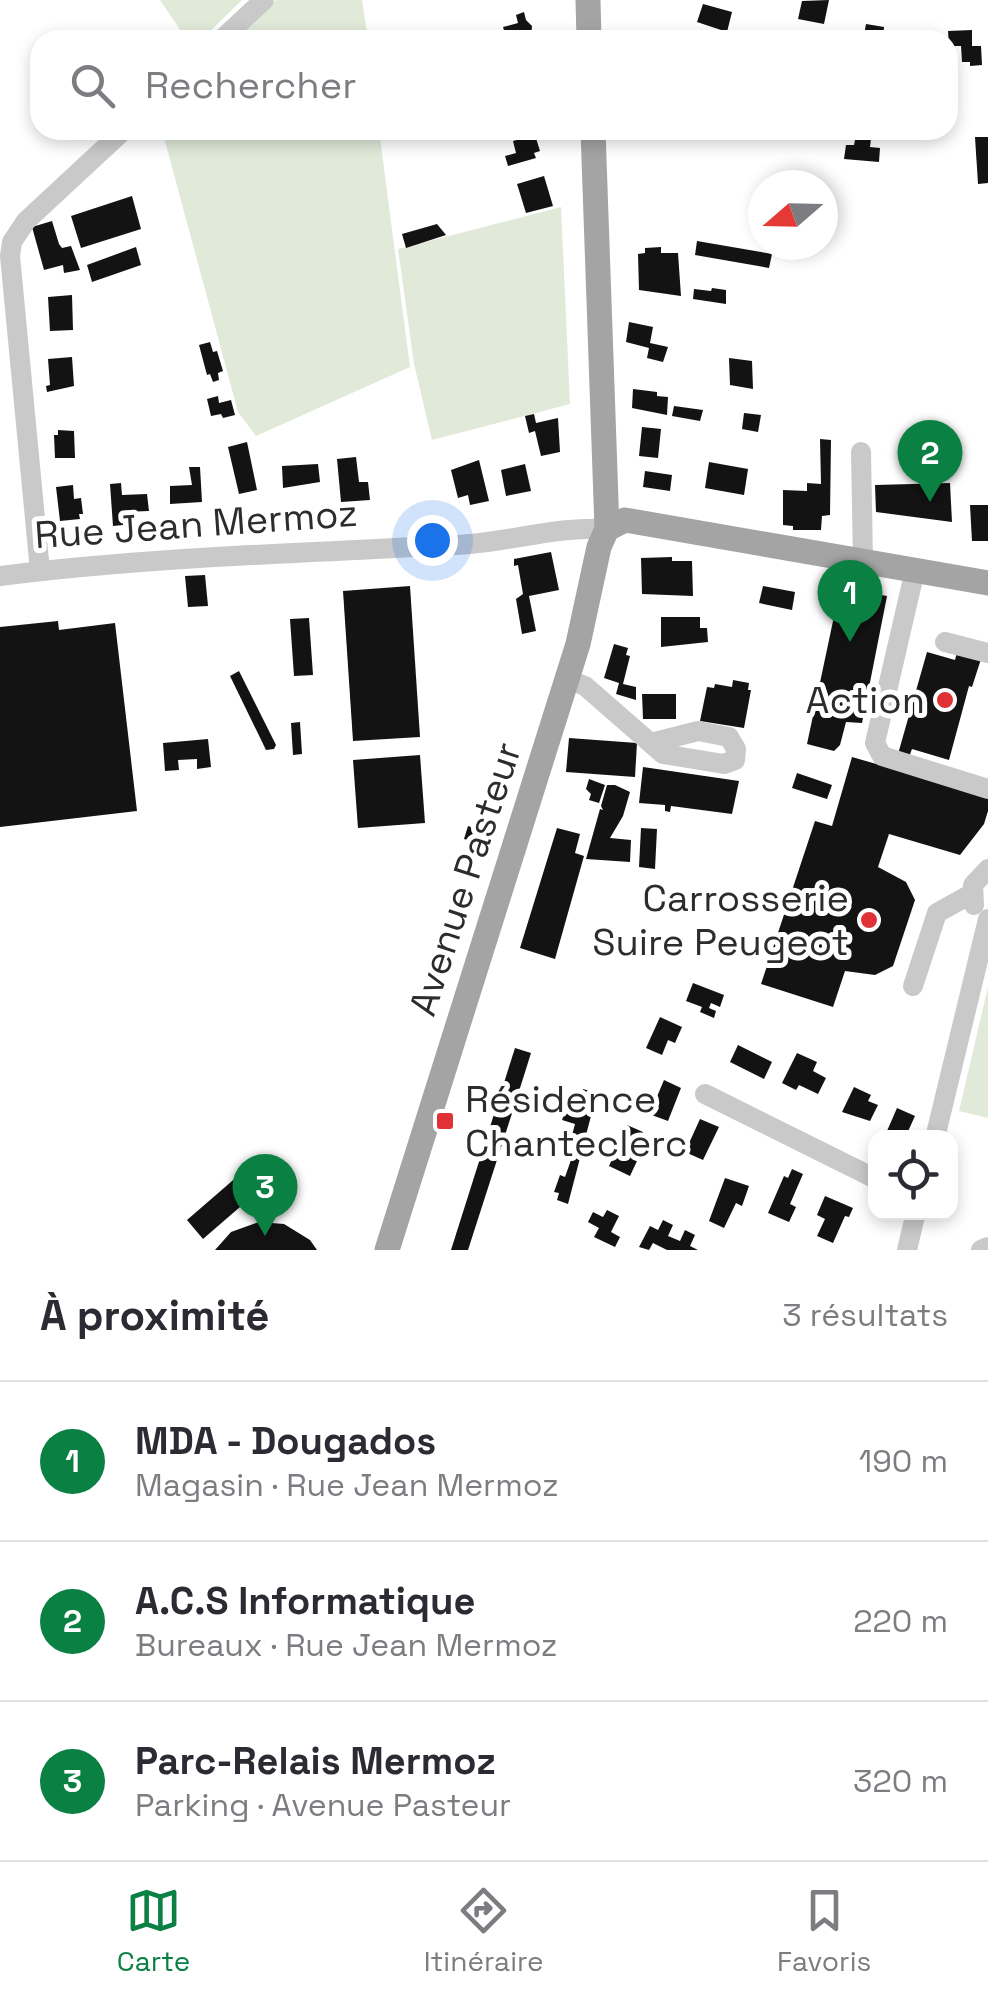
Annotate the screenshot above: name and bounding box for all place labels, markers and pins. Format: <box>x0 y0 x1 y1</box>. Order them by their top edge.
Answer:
pin: 2 <box>898 420 962 502</box>
pin: 1 <box>818 560 882 642</box>
place label: Action <box>806 676 925 724</box>
marker: Action <box>934 689 956 711</box>
place label: Carrosserie Suire Peugeot <box>592 874 849 966</box>
marker: Carrosserie Suire Peugeot <box>858 909 880 931</box>
place label: Résidence Chanteclerc <box>465 1075 688 1167</box>
marker: Résidence Chanteclerc <box>434 1110 456 1132</box>
pin: 3 <box>232 1154 298 1236</box>

